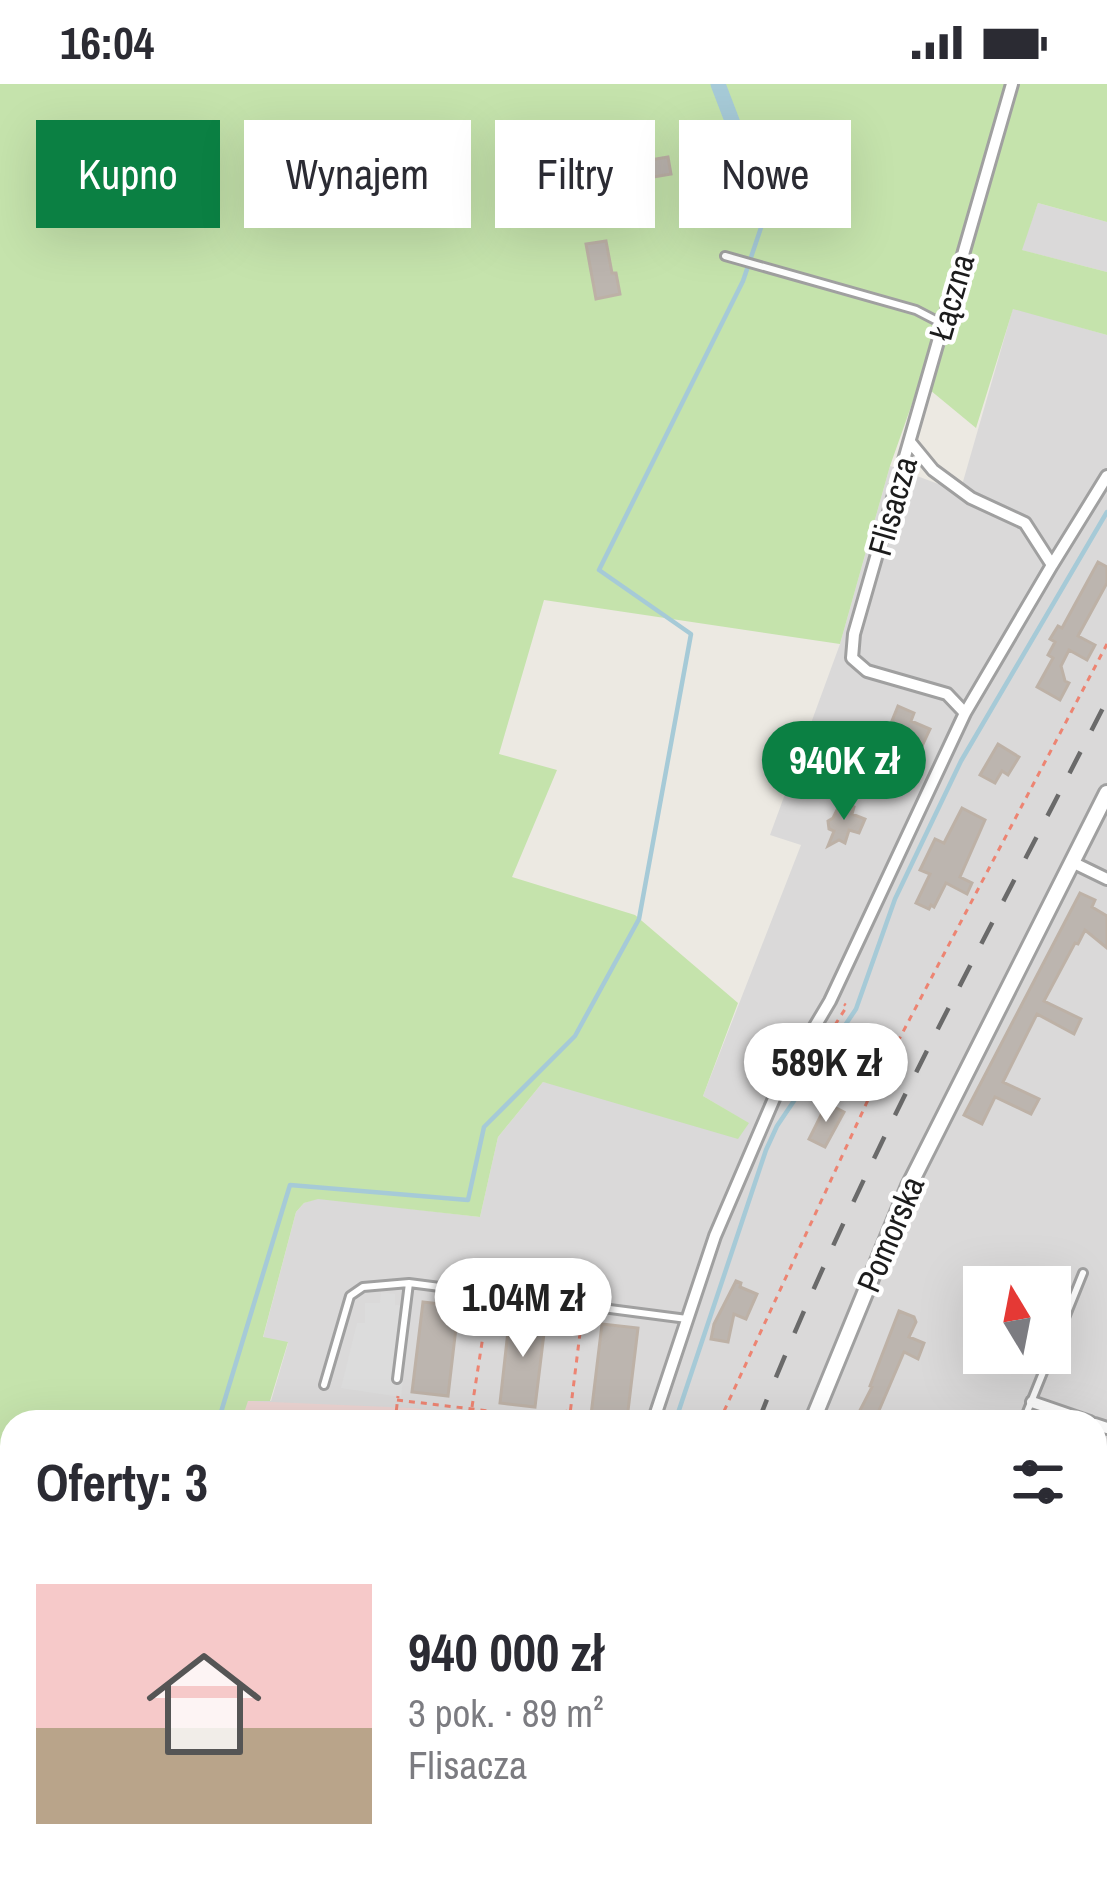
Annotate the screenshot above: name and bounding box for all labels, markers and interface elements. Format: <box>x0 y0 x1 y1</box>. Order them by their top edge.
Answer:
text: 16:04 <box>60 12 154 73</box>
chip: Kupno <box>36 120 220 228</box>
chip: Wynajem <box>244 120 471 228</box>
chip: Filtry <box>495 120 655 228</box>
chip: Nowe <box>679 120 851 228</box>
street label: Łączna <box>918 249 984 345</box>
street label: Flisacza <box>857 452 927 560</box>
pin: 940K zł <box>733 721 955 823</box>
text: 940K zł <box>789 734 899 786</box>
pin: 589K zł <box>715 1023 937 1125</box>
text: 589K zł <box>771 1036 881 1088</box>
street label: Pomorska <box>846 1169 934 1299</box>
pin: 1.04M zł <box>399 1258 647 1360</box>
north arrow <box>963 1266 1071 1374</box>
map controls <box>963 1266 1071 1374</box>
text: 1.04M zł <box>462 1271 584 1323</box>
text: Oferty: 3 <box>36 1448 208 1517</box>
icon: filters <box>1005 1449 1071 1515</box>
text: 940 000 zł <box>408 1618 603 1687</box>
icon: home <box>132 1632 276 1776</box>
text: 3 pok. · 89 m² <box>408 1687 604 1739</box>
text: Flisacza <box>408 1739 527 1791</box>

